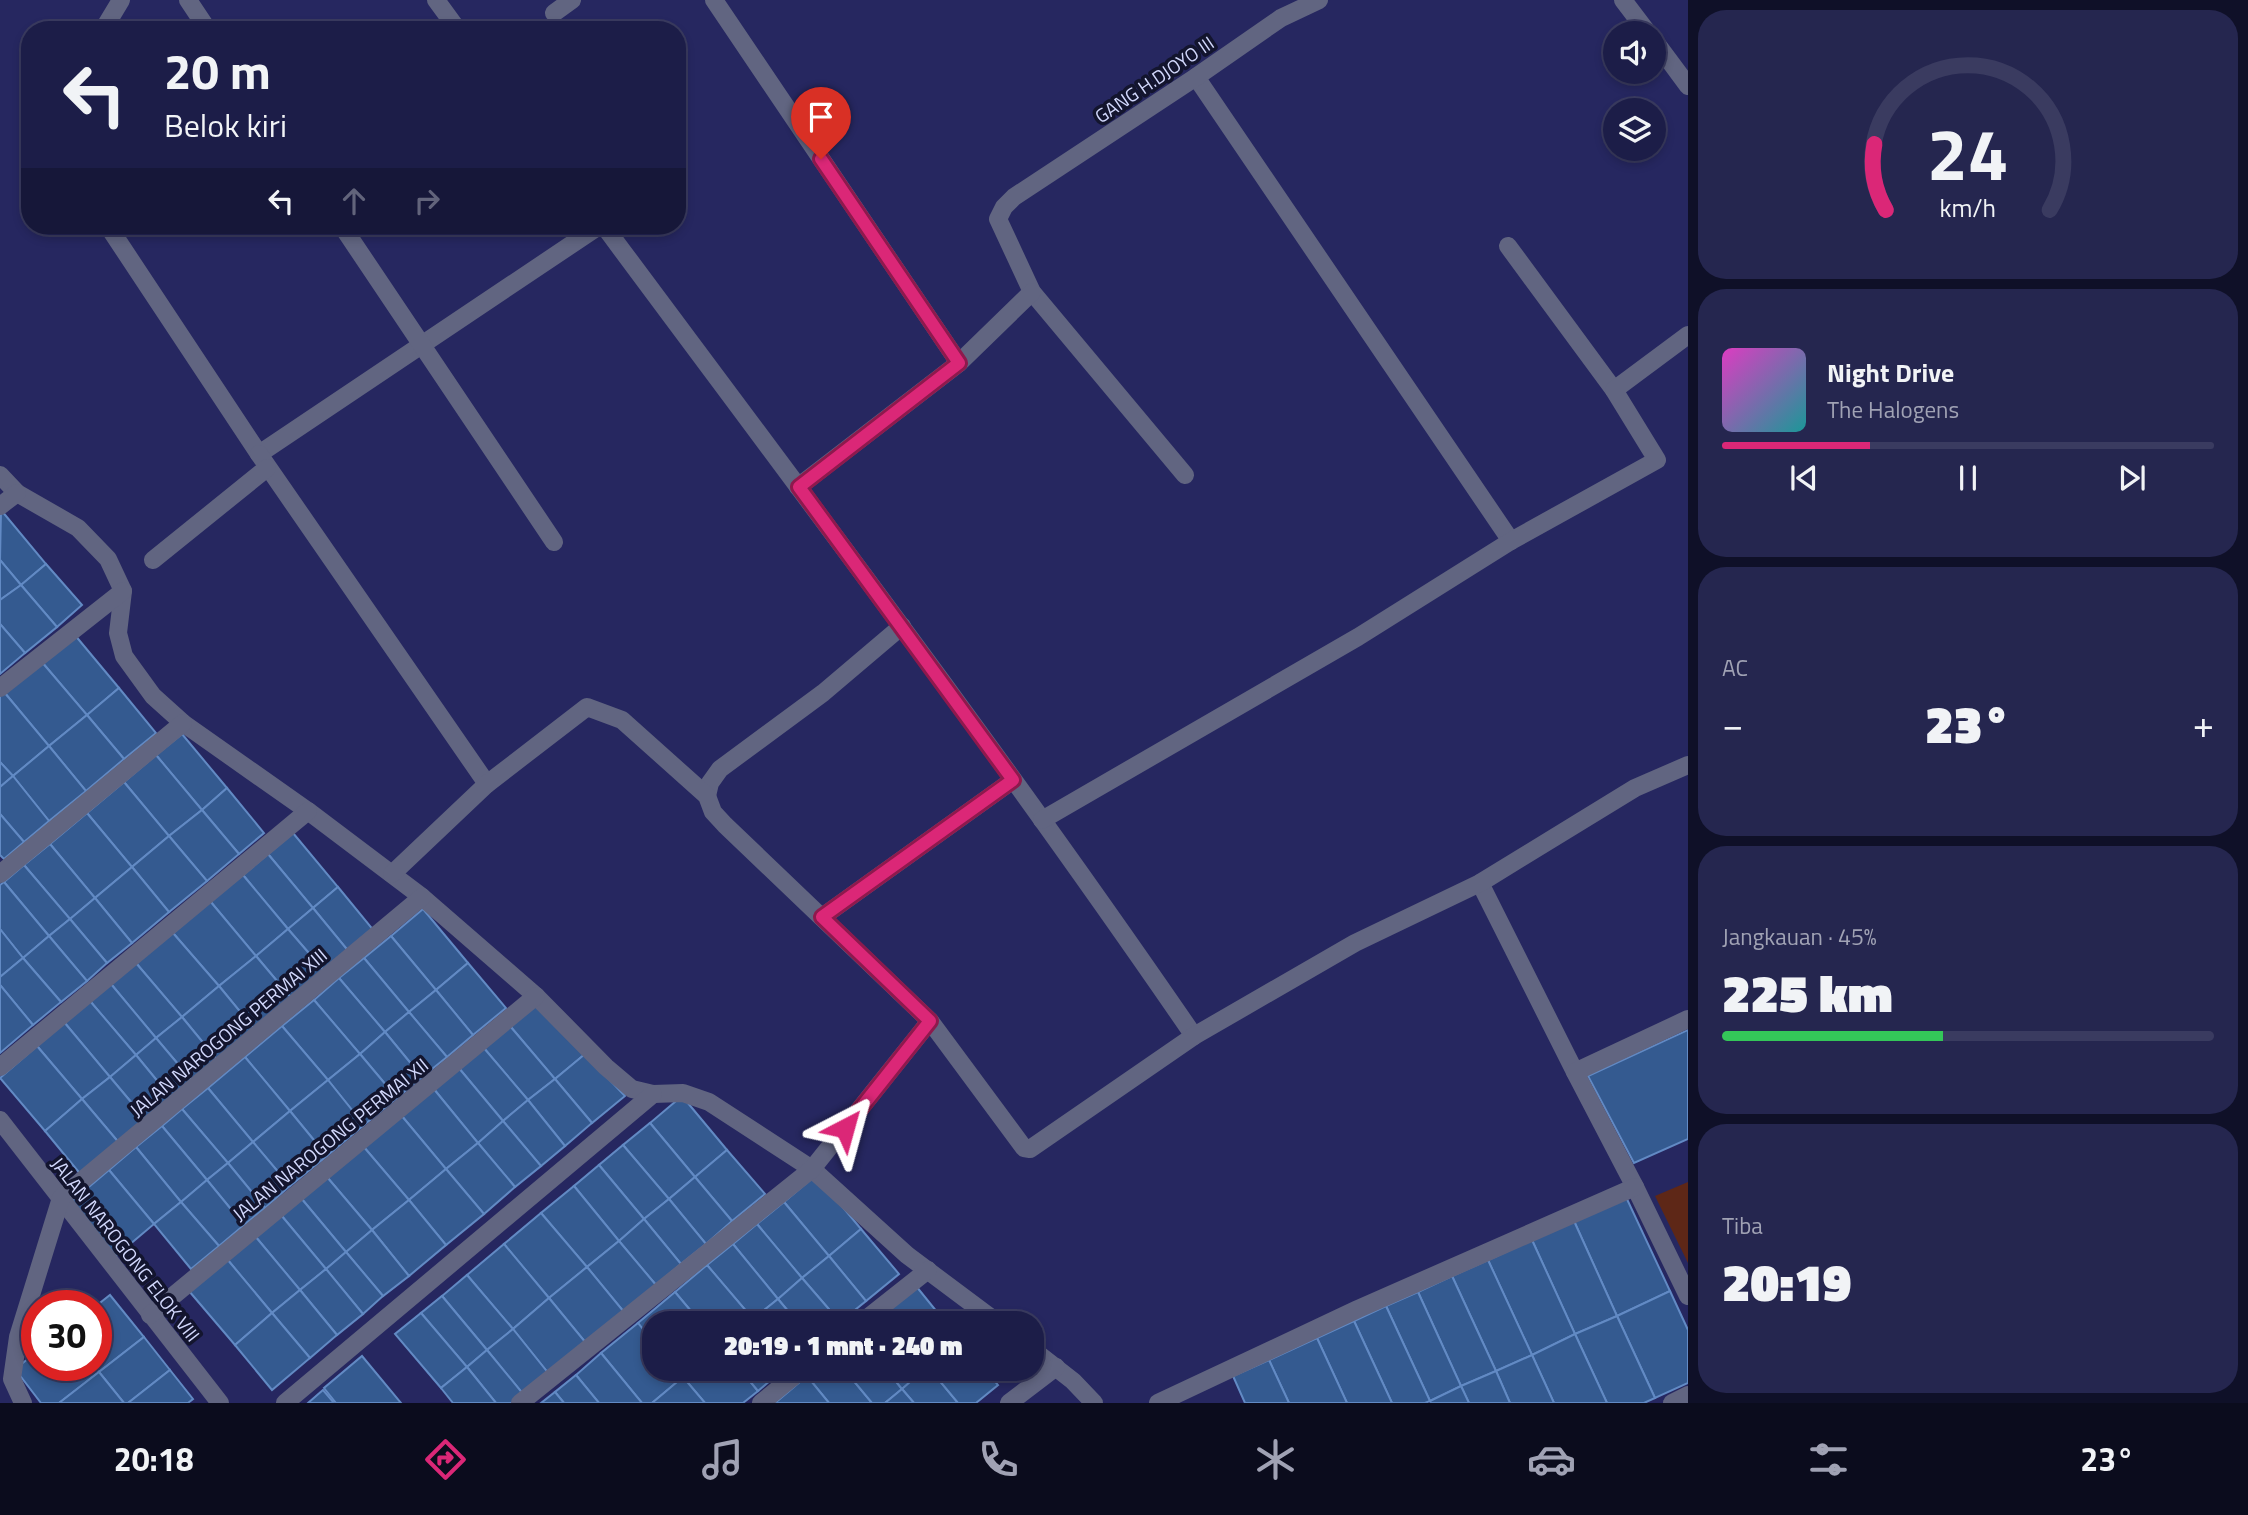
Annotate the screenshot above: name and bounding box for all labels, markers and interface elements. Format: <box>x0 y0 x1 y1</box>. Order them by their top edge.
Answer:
map controls <box>1603 21 1666 161</box>
button: sound <box>1603 21 1666 84</box>
street label: GANG H.DJOYO III <box>1088 28 1220 130</box>
text: 20 m <box>164 33 271 108</box>
icon: left <box>49 49 140 140</box>
pin <box>791 87 851 159</box>
icon: arrive <box>802 98 840 136</box>
button: layers <box>1603 98 1666 161</box>
text: 24 <box>1927 99 2009 209</box>
text: Belok kiri <box>164 101 287 149</box>
icon: left <box>262 182 300 220</box>
icon: ahead <box>335 182 373 220</box>
icon: right <box>408 182 446 220</box>
text: km/h <box>1940 189 1996 227</box>
text: Night Drive <box>1827 353 1954 392</box>
text: The Halogens <box>1827 392 1959 427</box>
icon: previous <box>1785 459 1823 497</box>
icon: pause <box>1949 459 1987 497</box>
icon: next <box>2113 459 2151 497</box>
text: AC <box>1722 650 1748 685</box>
text: 23° <box>1925 684 2011 763</box>
text: − <box>1722 695 1743 753</box>
text: + <box>2193 695 2214 753</box>
text: Jangkauan · 45% <box>1722 919 1877 954</box>
street label: JALAN NAROGONG PERMAI XIII <box>123 941 333 1123</box>
text: 225 km <box>1722 953 1893 1032</box>
street label: JALAN NAROGONG PERMAI XII <box>226 1051 434 1227</box>
position arrow <box>808 1091 882 1165</box>
street label: JALAN NAROGONG ELOK VIII <box>45 1150 207 1348</box>
text: Tiba <box>1722 1208 1763 1243</box>
text: 20:19 <box>1722 1242 1851 1321</box>
speed limit sign: 30 <box>21 1290 112 1381</box>
text: 20:19 · 1 mnt · 240 m <box>724 1326 962 1365</box>
text: 20:18 <box>114 1435 194 1483</box>
icon: directions <box>421 1435 470 1484</box>
icon: music <box>698 1435 747 1484</box>
icon: phone <box>974 1435 1023 1484</box>
icon: climate <box>1251 1435 1300 1484</box>
icon: car <box>1527 1435 1576 1484</box>
icon: filters <box>1804 1435 1853 1484</box>
text: 23° <box>2080 1435 2134 1483</box>

